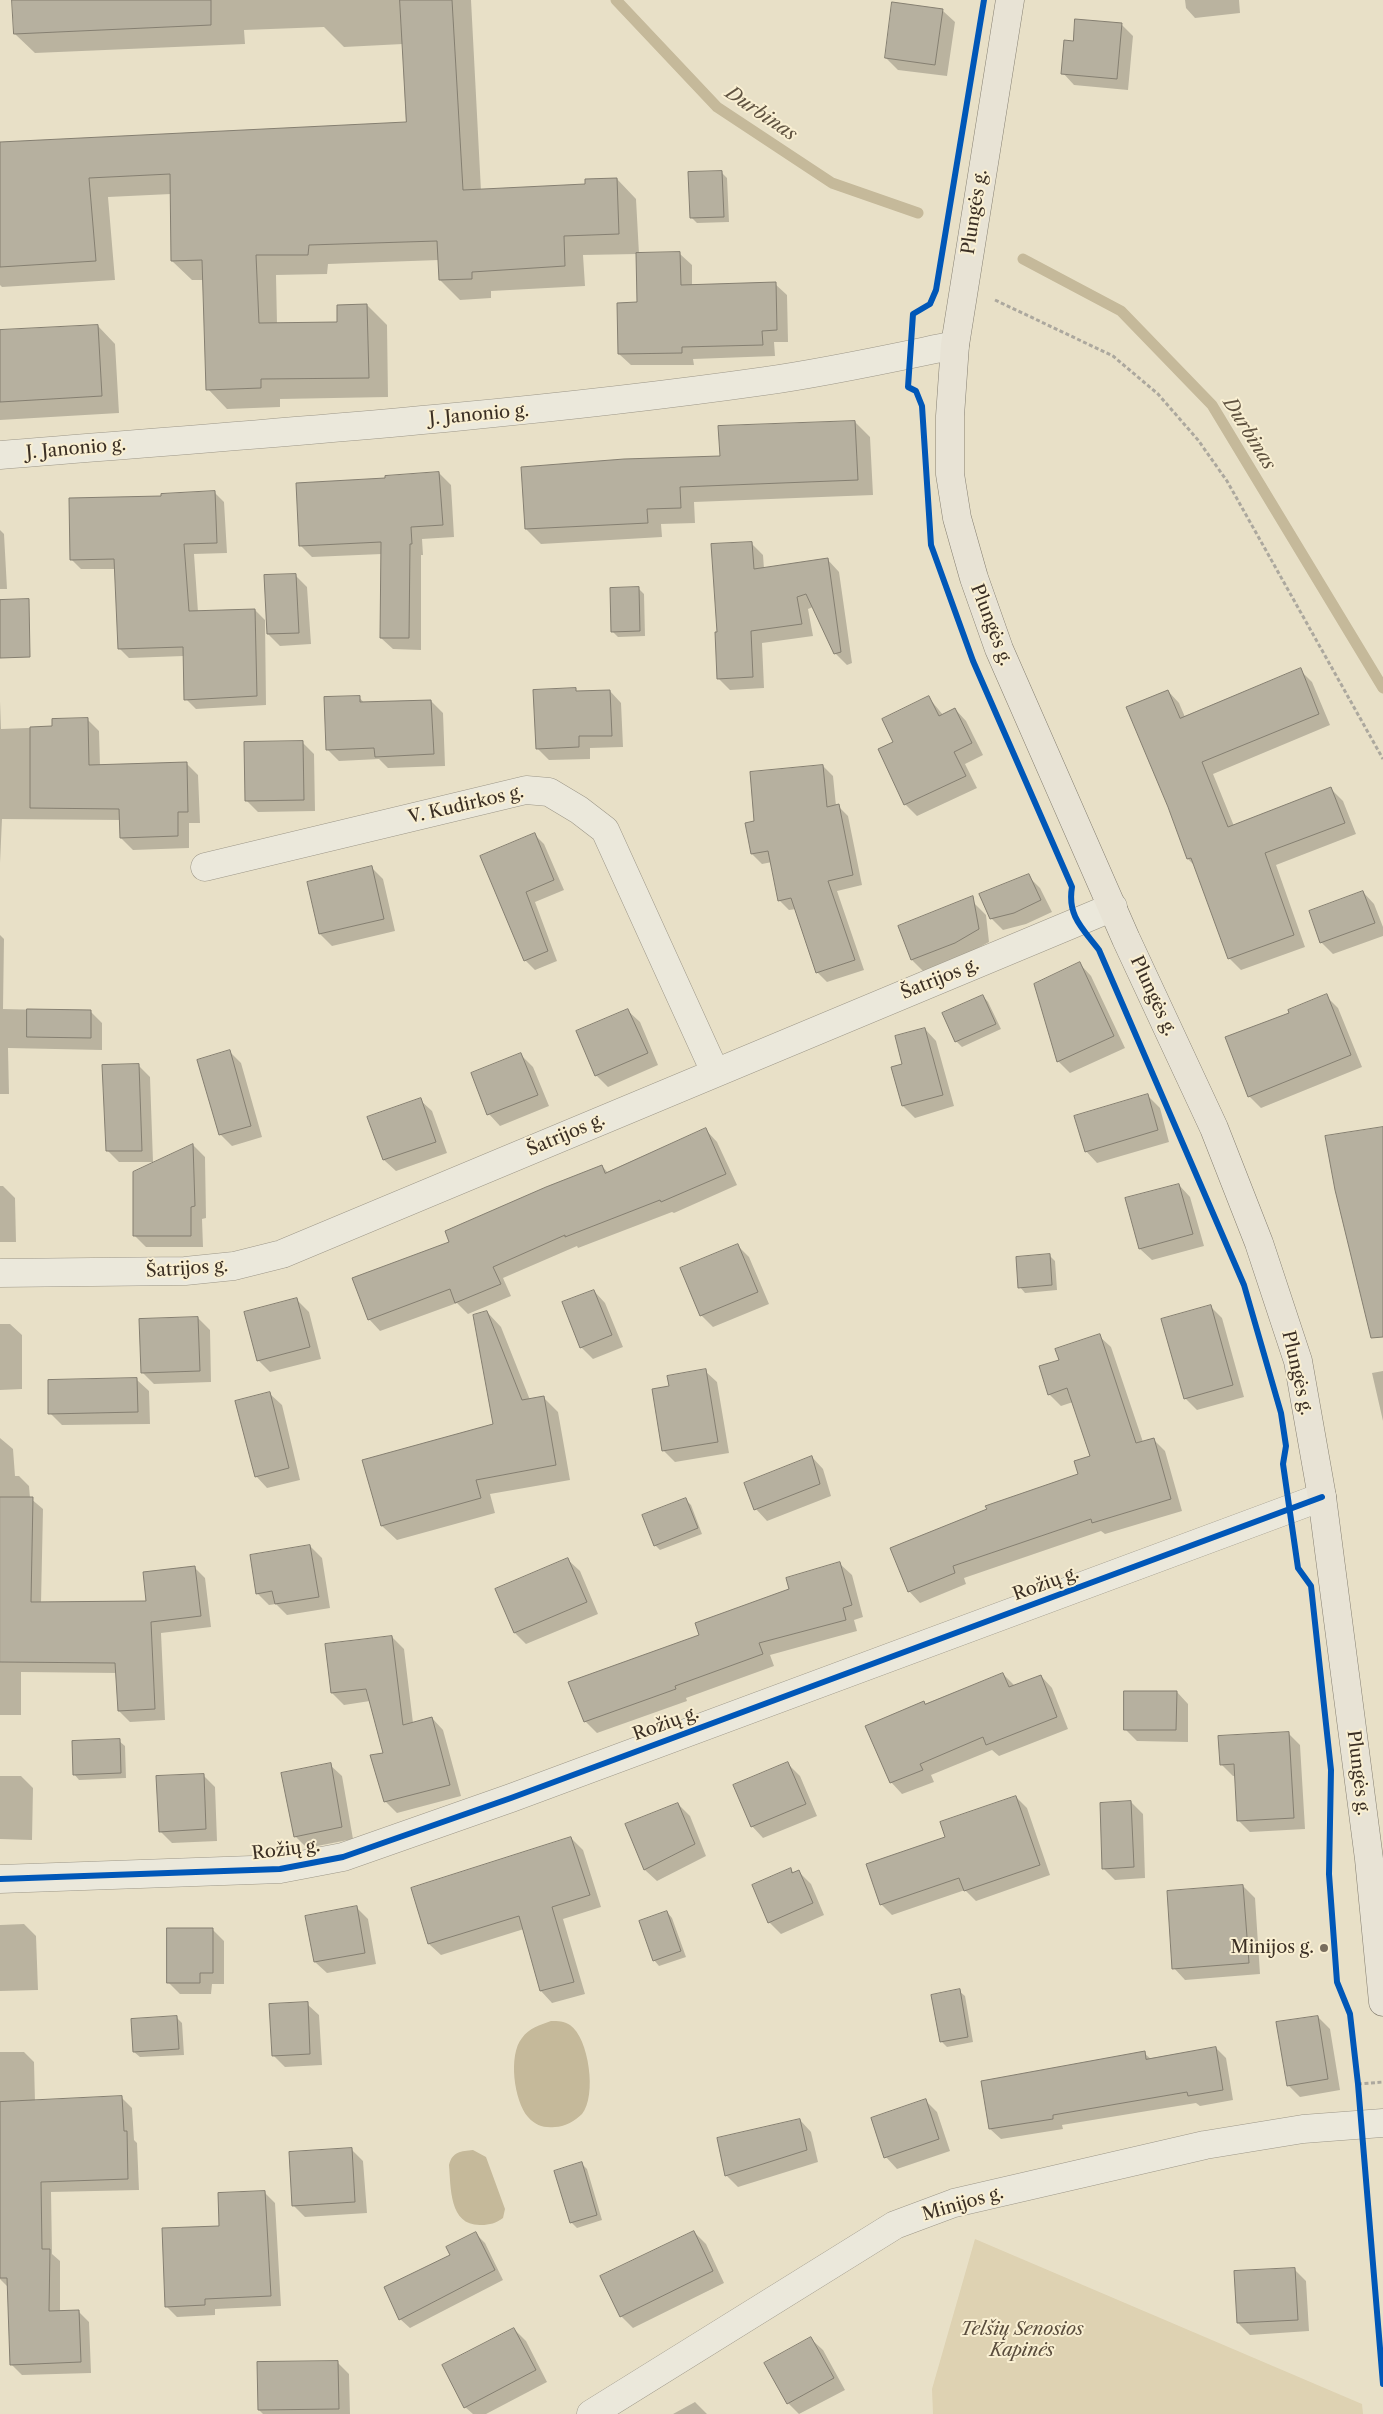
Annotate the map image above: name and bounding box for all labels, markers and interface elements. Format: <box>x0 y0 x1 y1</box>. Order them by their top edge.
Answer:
water label: Durbinas <box>721 82 801 146</box>
street label: Plungės g. <box>958 168 992 256</box>
water label: Durbinas <box>1218 393 1280 475</box>
street label: J. Janonio g. <box>428 400 530 430</box>
street label: J. Janonio g. <box>25 434 127 464</box>
street label: Plungės g. <box>966 581 1016 669</box>
street label: V. Kudirkos g. <box>406 781 526 829</box>
street label: Plungės g. <box>1125 952 1181 1040</box>
street label: Šatrijos g. <box>898 954 982 1004</box>
street label: Šatrijos g. <box>524 1109 608 1161</box>
street label: Šatrijos g. <box>145 1255 229 1283</box>
street label: Plungės g. <box>1277 1329 1317 1417</box>
street label: Rožių g. <box>1010 1562 1082 1606</box>
street label: Rožių g. <box>630 1702 702 1746</box>
street label: Plungės g. <box>1342 1729 1374 1817</box>
street label: Rožių g. <box>251 1835 321 1865</box>
place label: Minijos g. <box>1231 1937 1314 1959</box>
marker: Minijos g. <box>1318 1942 1330 1954</box>
street label: Minijos g. <box>920 2182 1006 2226</box>
park label: Telšių Senosios Kapinės <box>960 2319 1084 2362</box>

